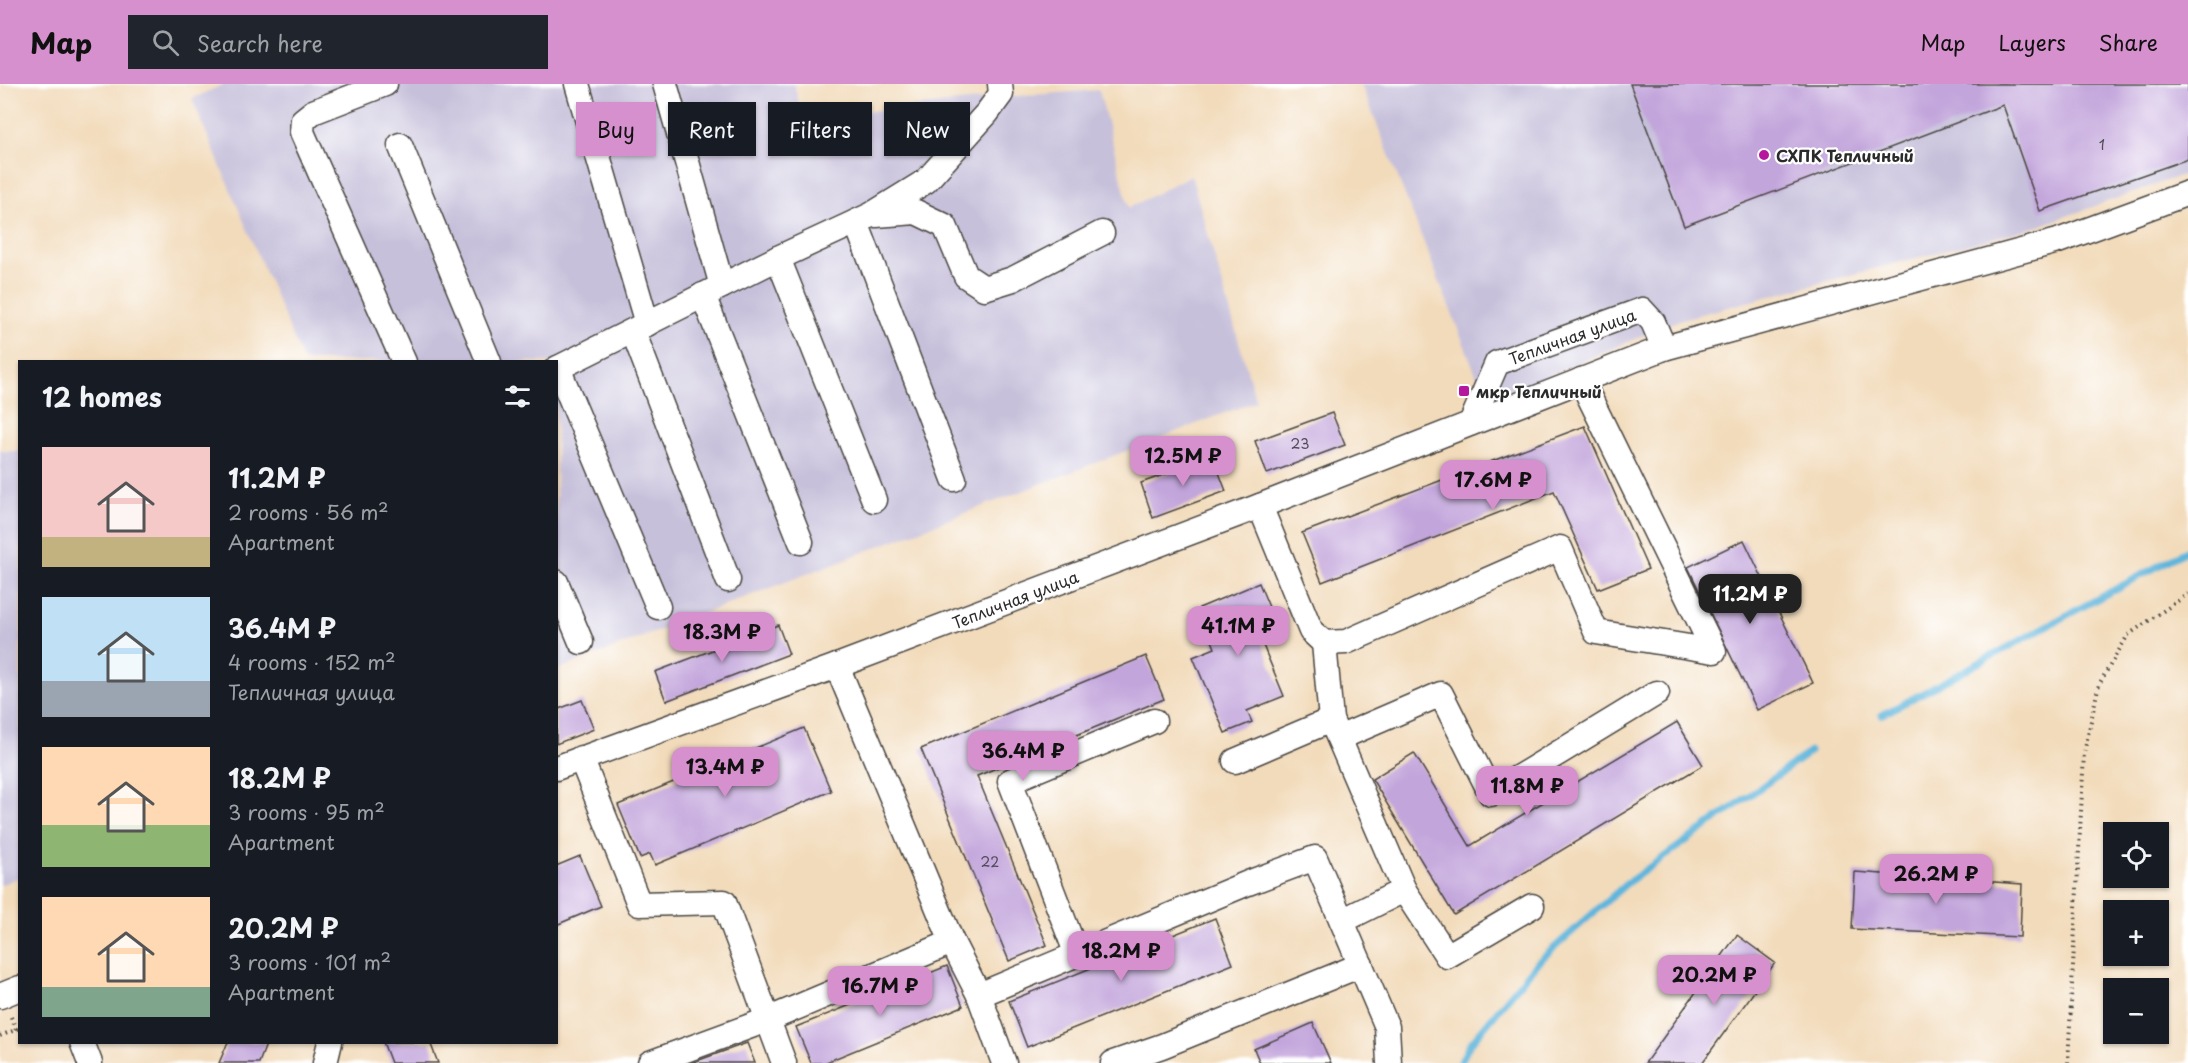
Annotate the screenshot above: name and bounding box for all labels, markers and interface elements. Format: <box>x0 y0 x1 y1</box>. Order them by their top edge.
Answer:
search box <box>128 15 548 69</box>
text: Map <box>30 21 92 64</box>
icon: search <box>149 26 182 59</box>
text: Search here <box>197 26 323 59</box>
text: Map <box>1921 26 1965 58</box>
text: Layers <box>1998 26 2066 58</box>
text: Share <box>2099 26 2158 58</box>
chip: Buy <box>576 102 656 156</box>
chip: Rent <box>668 102 756 156</box>
chip: Filters <box>768 102 872 156</box>
chip: New <box>884 102 970 156</box>
house number: 1 <box>2099 134 2105 155</box>
place label: СХПК Тепличный <box>1776 143 1914 167</box>
marker: СХПК Тепличный <box>1757 148 1771 162</box>
street label: Тепличная улица <box>1505 302 1639 370</box>
text: 12 homes <box>42 377 162 416</box>
place label: мкр Тепличный <box>1476 379 1602 403</box>
icon: filters <box>501 380 534 413</box>
marker: мкр Тепличный <box>1457 384 1471 398</box>
house number: 23 <box>1291 433 1309 454</box>
pin: 12.5M ₽ <box>1128 436 1238 487</box>
text: 12.5M ₽ <box>1144 440 1222 470</box>
text: 11.2M ₽ <box>228 458 325 497</box>
pin: 17.6M ₽ <box>1438 460 1548 511</box>
text: 17.6M ₽ <box>1454 464 1532 494</box>
icon: home <box>90 471 162 543</box>
text: 2 rooms · 56 m² <box>228 497 389 527</box>
text: Apartment <box>228 527 335 557</box>
street label: Тепличная улица <box>948 564 1082 634</box>
pin: 11.2M ₽ <box>1695 574 1805 625</box>
text: 11.2M ₽ <box>1713 578 1787 608</box>
pin: 41.1M ₽ <box>1183 606 1293 657</box>
text: 36.4M ₽ <box>228 608 336 647</box>
text: 41.1M ₽ <box>1201 610 1275 640</box>
pin: 18.3M ₽ <box>667 612 777 663</box>
text: 18.3M ₽ <box>683 616 761 646</box>
icon: home <box>90 621 162 693</box>
text: 4 rooms · 152 m² <box>228 647 396 677</box>
text: Тепличная улица <box>228 677 395 707</box>
pin: 36.4M ₽ <box>968 731 1078 782</box>
text: 36.4M ₽ <box>981 735 1065 765</box>
pin: 13.4M ₽ <box>670 747 780 798</box>
text: 13.4M ₽ <box>686 751 764 781</box>
text: 18.2M ₽ <box>228 758 331 797</box>
pin: 11.8M ₽ <box>1472 766 1582 817</box>
text: 11.8M ₽ <box>1490 770 1564 800</box>
icon: home <box>90 771 162 843</box>
text: 3 rooms · 95 m² <box>228 797 385 827</box>
map controls <box>2103 822 2169 1044</box>
button: locate <box>2103 822 2169 888</box>
text: Apartment <box>228 827 335 857</box>
house number: 22 <box>981 851 999 872</box>
pin: 26.2M ₽ <box>1881 854 1991 905</box>
text: 26.2M ₽ <box>1894 858 1978 888</box>
button: + <box>2103 900 2169 966</box>
text: 20.2M ₽ <box>228 908 339 947</box>
icon: home <box>90 921 162 993</box>
pin: 18.2M ₽ <box>1066 931 1176 982</box>
text: 18.2M ₽ <box>1081 935 1161 965</box>
text: 3 rooms · 101 m² <box>228 947 391 977</box>
pin: 20.2M ₽ <box>1659 955 1769 1006</box>
text: 20.2M ₽ <box>1672 959 1757 989</box>
pin: 16.7M ₽ <box>825 966 935 1017</box>
text: 16.7M ₽ <box>842 970 918 1000</box>
text: Apartment <box>228 977 335 1007</box>
button: − <box>2103 978 2169 1044</box>

